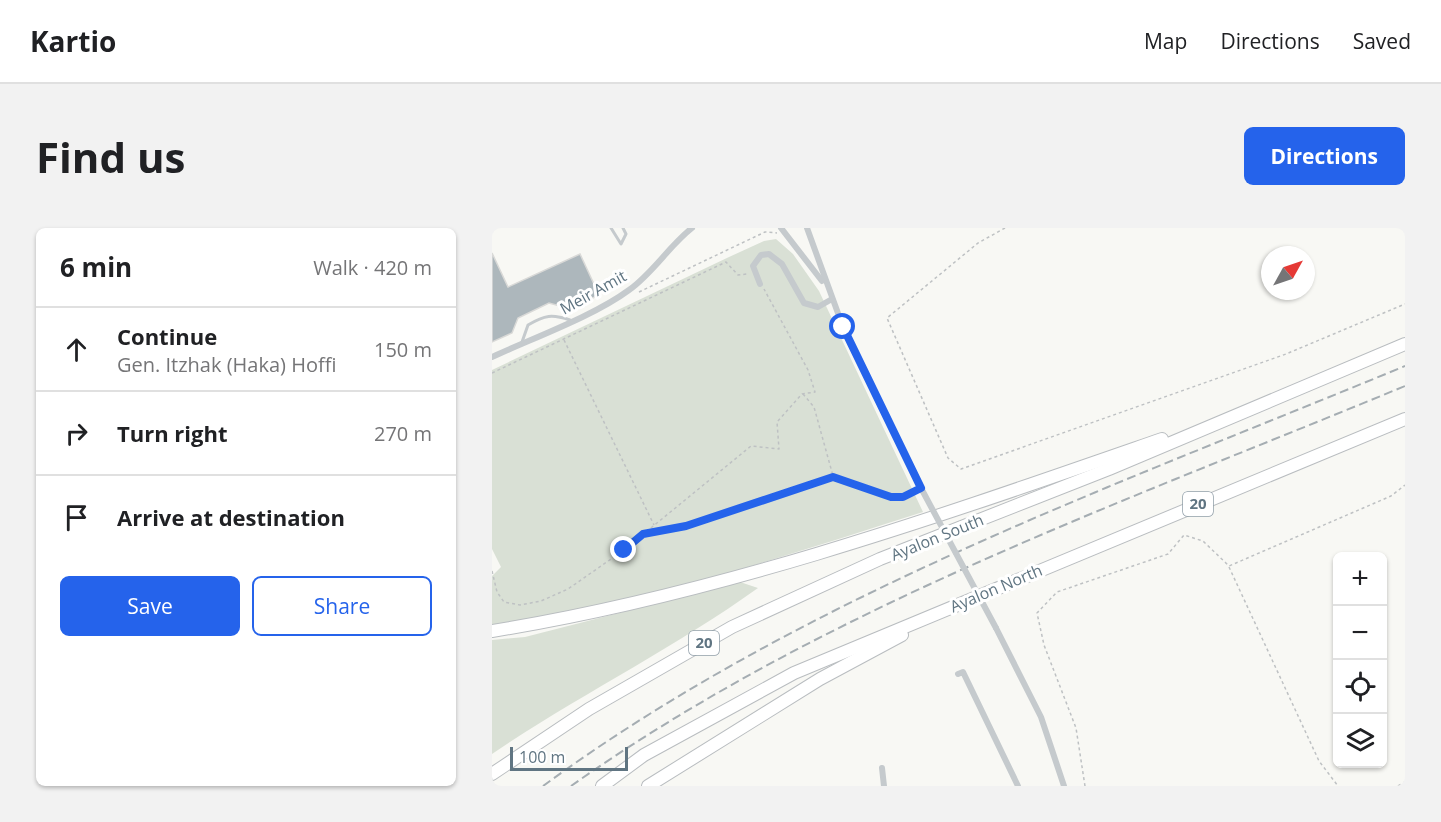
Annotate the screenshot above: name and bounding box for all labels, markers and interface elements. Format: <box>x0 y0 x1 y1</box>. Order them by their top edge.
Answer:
text: Kartio <box>30 22 116 60</box>
text: Map <box>1144 27 1187 55</box>
text: Directions <box>1220 27 1320 55</box>
text: Saved <box>1353 27 1411 55</box>
button: Directions <box>1244 127 1405 185</box>
text: Find us <box>36 128 185 185</box>
north arrow <box>1261 246 1315 300</box>
text: 6 min <box>60 249 132 285</box>
text: Walk · 420 m <box>313 254 432 281</box>
street label: Meir Amit <box>556 265 630 319</box>
route start <box>829 313 855 339</box>
text: Continue <box>117 321 217 351</box>
icon: ahead <box>60 333 93 366</box>
text: 150 m <box>374 336 432 363</box>
text: Gen. Itzhak (Haka) Hoffi <box>117 351 336 378</box>
icon: right <box>60 417 93 450</box>
text: Turn right <box>117 418 228 448</box>
text: 270 m <box>374 420 432 447</box>
road number: 20 <box>1183 492 1213 516</box>
icon: arrive <box>60 501 93 534</box>
text: Arrive at destination <box>117 502 345 532</box>
street label: Ayalon South <box>887 508 987 566</box>
route end <box>610 536 636 562</box>
map controls <box>1333 552 1387 768</box>
button: + <box>1333 552 1387 606</box>
street label: Ayalon North <box>946 559 1046 617</box>
button: Save <box>60 576 240 636</box>
button: Share <box>252 576 432 636</box>
button: − <box>1333 606 1387 660</box>
road number: 20 <box>689 631 719 655</box>
button: locate <box>1333 660 1387 714</box>
button: layers <box>1333 714 1387 768</box>
scale bar <box>510 744 628 772</box>
text: 100 m <box>519 746 565 768</box>

